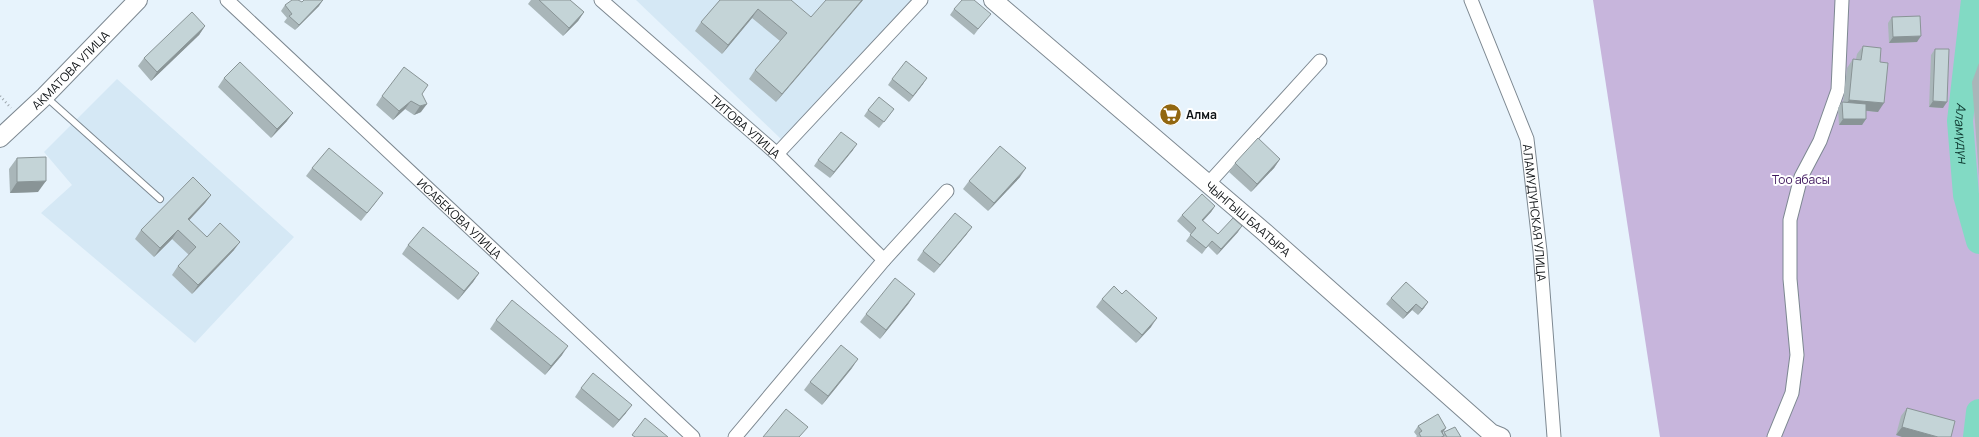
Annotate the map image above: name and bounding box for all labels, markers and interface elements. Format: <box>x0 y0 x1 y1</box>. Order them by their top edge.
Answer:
street label: АКМАТОВА УЛИЦА <box>28 26 113 113</box>
street label: ТИТОВА УЛИЦА <box>707 91 785 162</box>
supermarket icon: Алма <box>1157 101 1183 127</box>
water label: Аламүдүн <box>1951 102 1973 165</box>
place label: Алма <box>1186 106 1217 123</box>
street label: АЛАМУДУНСКАЯ УЛИЦА <box>1519 143 1551 282</box>
park label: Тоо абасы <box>1772 171 1830 188</box>
street label: ИСАБЕКОВА УЛИЦА <box>414 174 506 262</box>
street label: ЧЫНГЫШ БААТЫРА <box>1202 177 1295 260</box>

